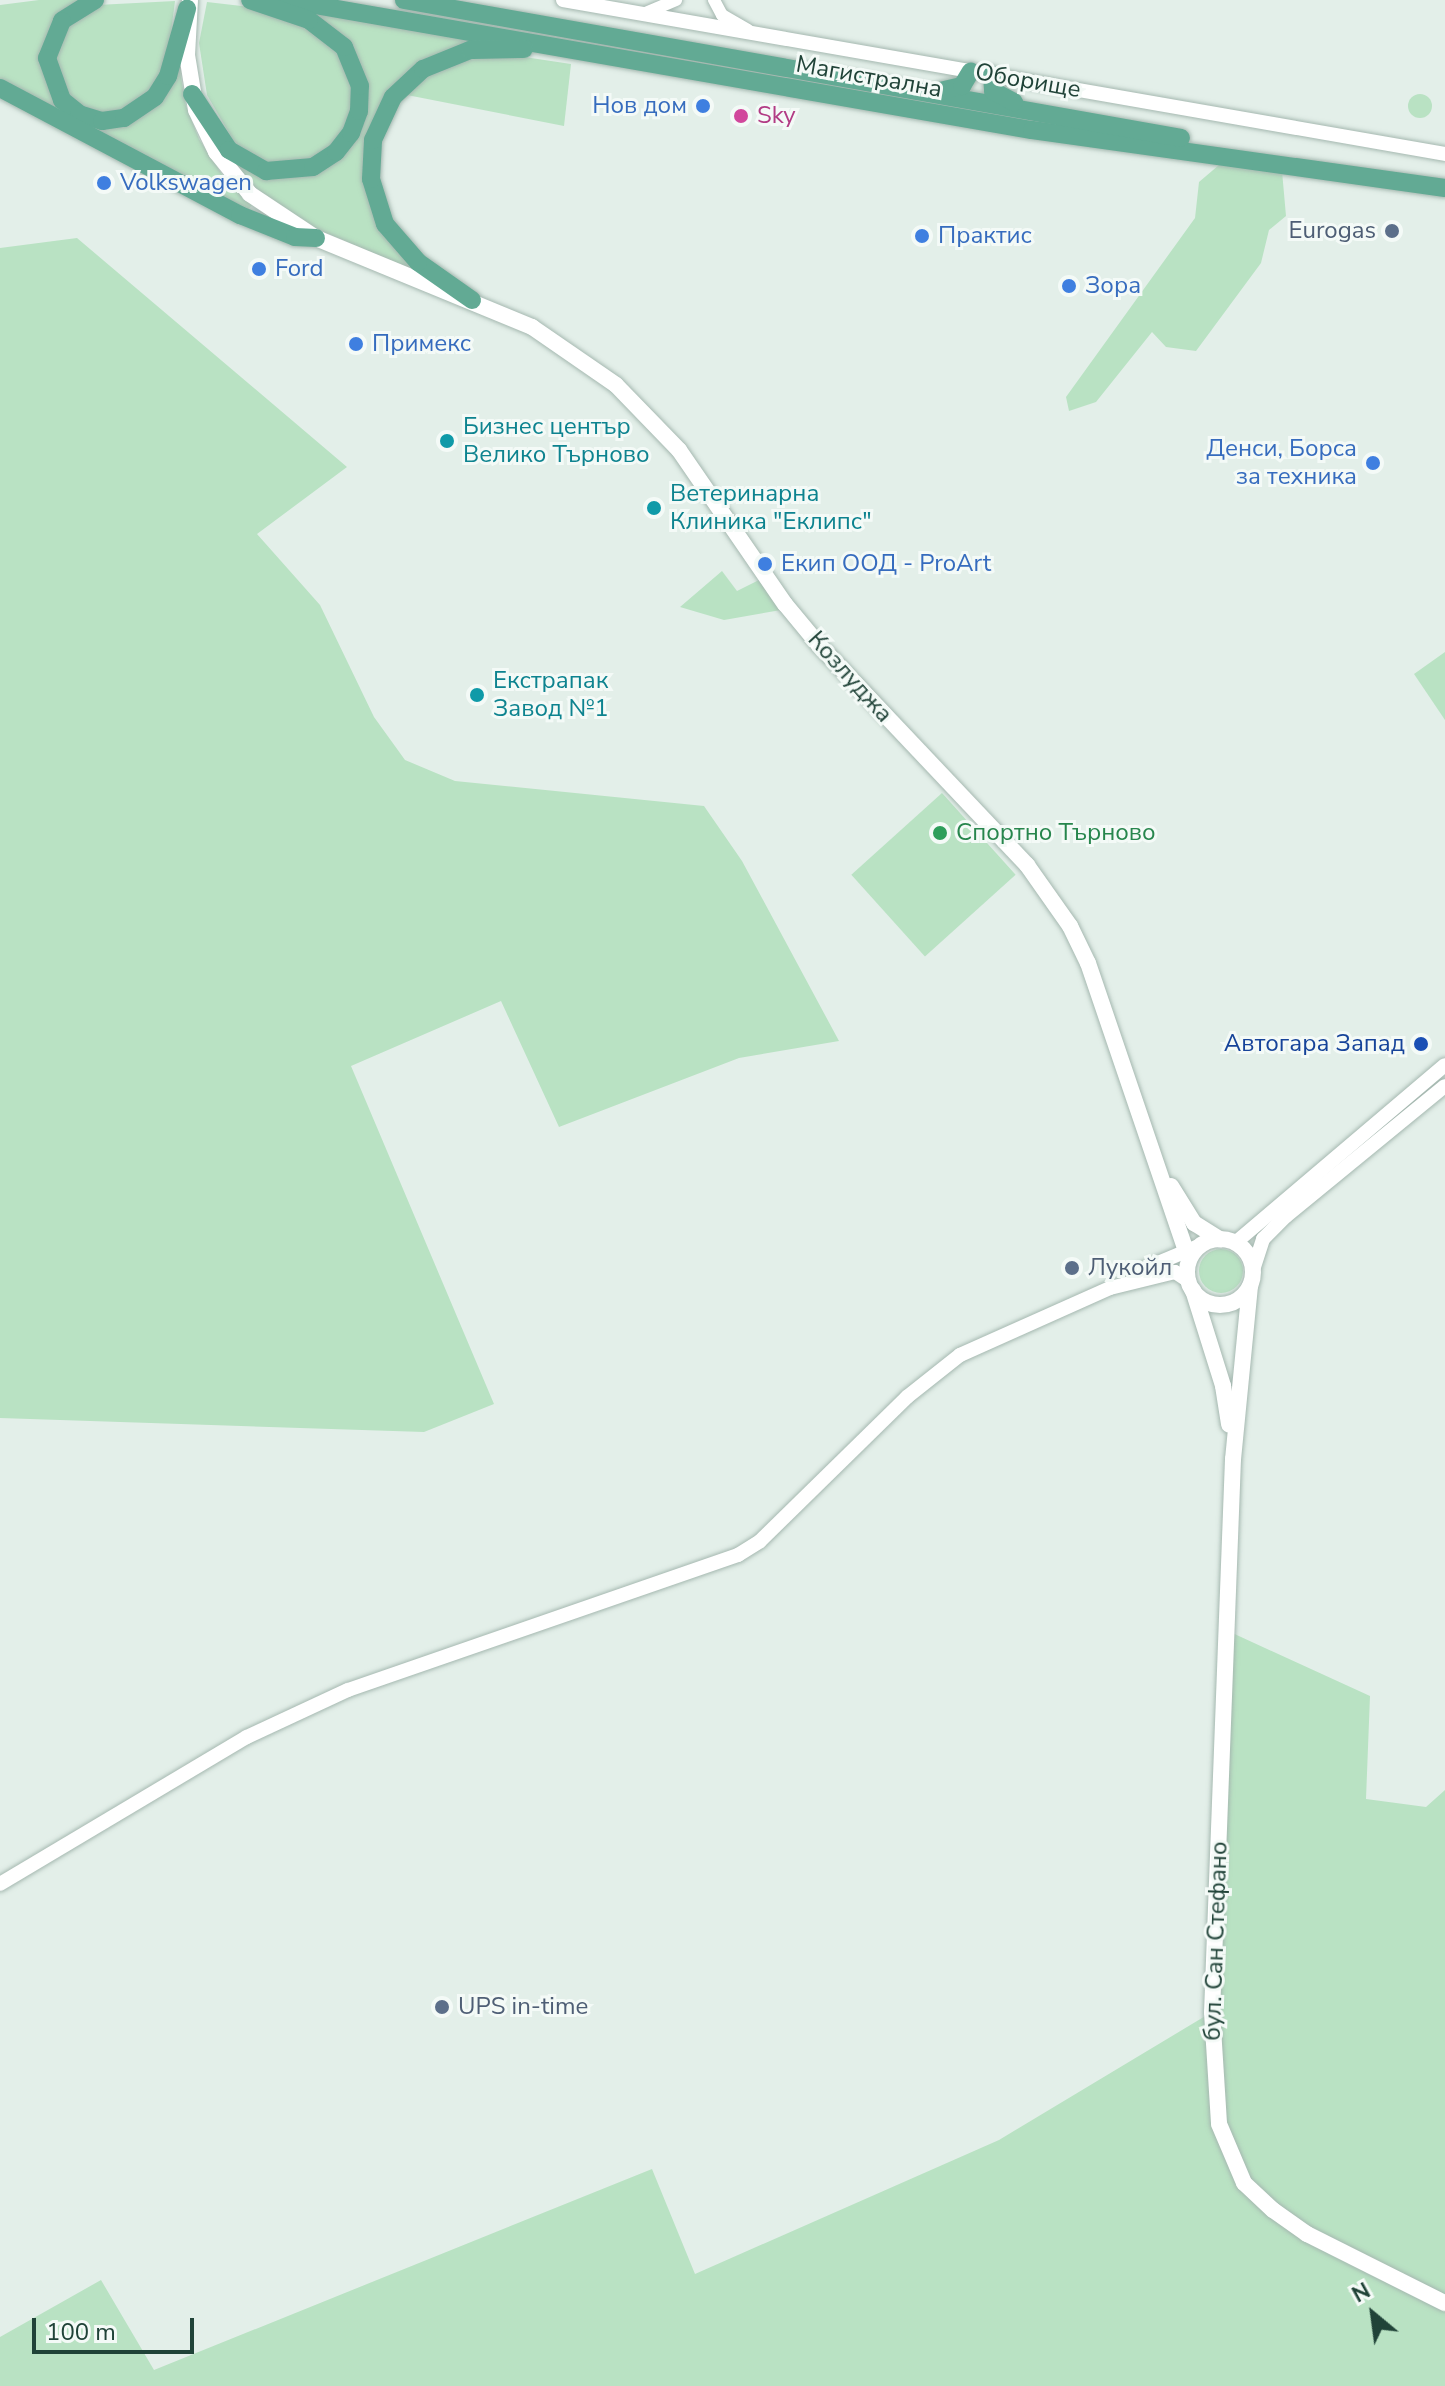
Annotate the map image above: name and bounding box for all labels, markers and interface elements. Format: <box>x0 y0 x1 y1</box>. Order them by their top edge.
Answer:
street label: Магистрална <box>794 50 944 104</box>
street label: Оборище <box>973 58 1083 104</box>
place label: Нов дом <box>592 92 687 120</box>
marker: Нов дом <box>694 97 712 115</box>
place label: Sky <box>757 102 796 130</box>
marker: Sky <box>732 107 750 125</box>
place label: Volkswagen <box>120 169 252 197</box>
marker: Volkswagen <box>95 174 113 192</box>
place label: Eurogas <box>1288 217 1376 245</box>
place label: Практис <box>938 222 1032 250</box>
marker: Eurogas <box>1383 222 1401 240</box>
marker: Практис <box>913 227 931 245</box>
place label: Ford <box>275 255 323 283</box>
marker: Ford <box>250 260 268 278</box>
place label: Зора <box>1085 272 1141 300</box>
marker: Зора <box>1060 277 1078 295</box>
place label: Примекс <box>372 330 471 358</box>
marker: Примекс <box>347 335 365 353</box>
place label: Бизнес център Велико Търново <box>463 413 649 469</box>
marker: Бизнес център Велико Търново <box>438 432 456 450</box>
place label: Денси, Борса за техника <box>1206 435 1357 491</box>
marker: Денси, Борса за техника <box>1364 454 1382 472</box>
place label: Ветеринарна Клиника "Еклипс" <box>670 480 872 536</box>
marker: Ветеринарна Клиника "Еклипс" <box>645 499 663 517</box>
place label: Екип ООД - ProArt <box>781 550 991 578</box>
marker: Екип ООД - ProArt <box>756 555 774 573</box>
street label: Козлуджа <box>802 625 898 729</box>
place label: Екстрапак Завод №1 <box>493 667 609 723</box>
marker: Екстрапак Завод №1 <box>468 686 486 704</box>
place label: Спортно Търново <box>956 819 1156 847</box>
marker: Спортно Търново <box>931 824 949 842</box>
place label: Автогара Запад <box>1224 1030 1405 1058</box>
marker: Автогара Запад <box>1412 1035 1430 1053</box>
place label: Лукойл <box>1088 1254 1172 1282</box>
marker: Лукойл <box>1063 1259 1081 1277</box>
street label: бул. Сан Стефано <box>1198 1841 1234 2041</box>
place label: UPS in-time <box>458 1993 588 2021</box>
marker: UPS in-time <box>433 1998 451 2016</box>
north arrow <box>1333 2274 1413 2354</box>
text: N <box>1347 2276 1376 2310</box>
scale bar <box>36 2302 198 2352</box>
text: 100 m <box>46 2316 116 2348</box>

